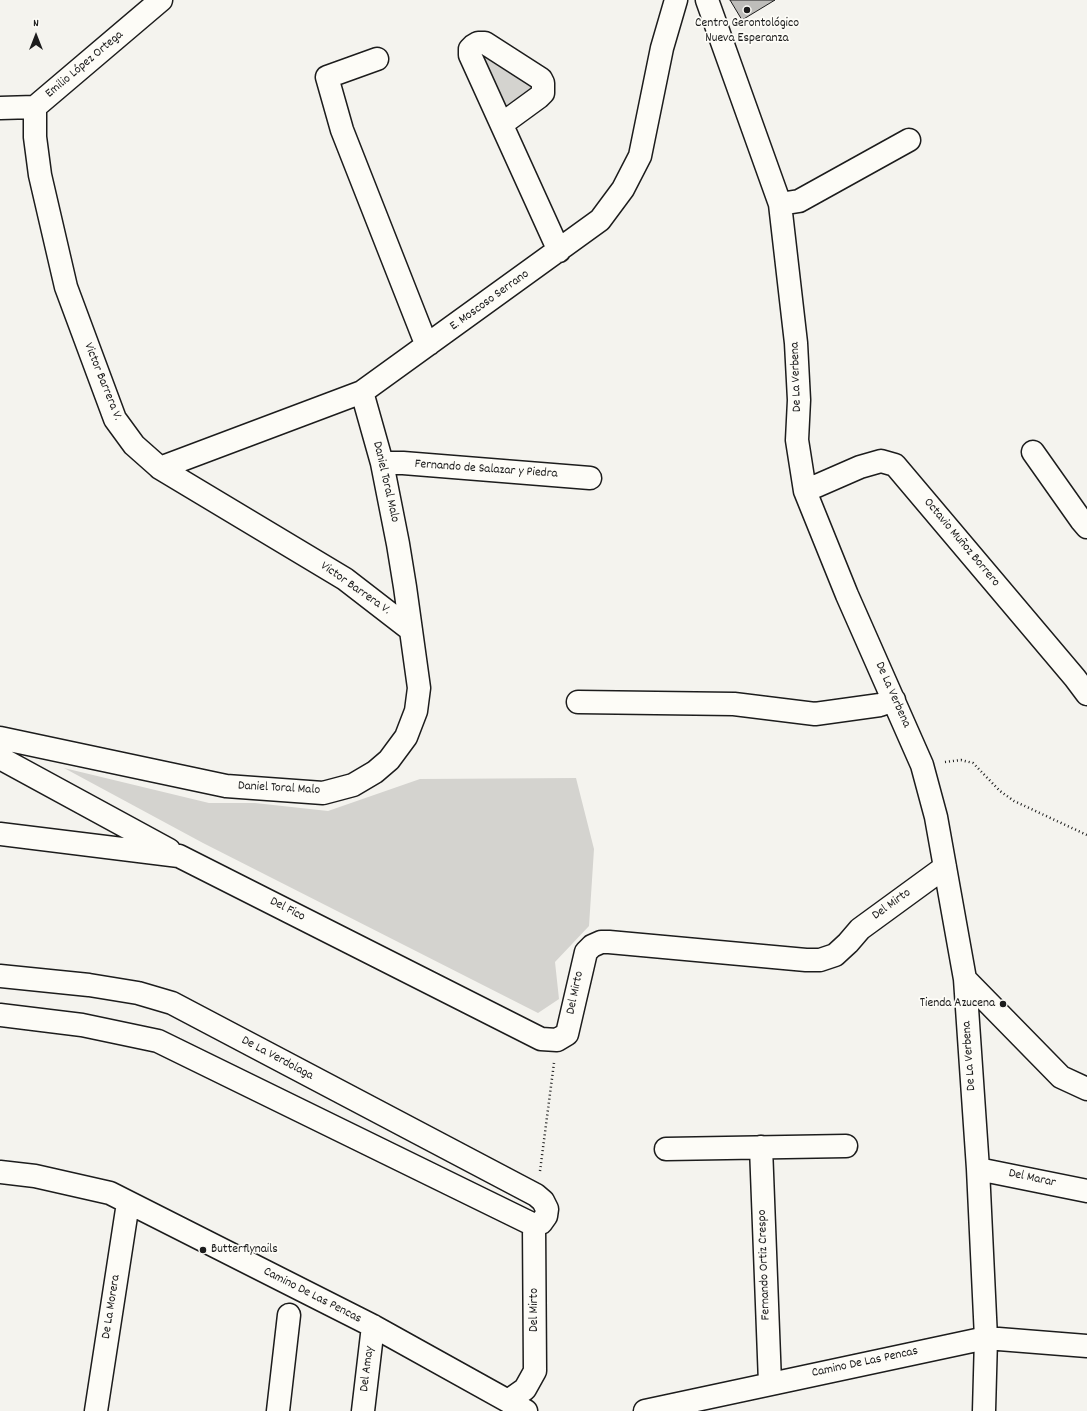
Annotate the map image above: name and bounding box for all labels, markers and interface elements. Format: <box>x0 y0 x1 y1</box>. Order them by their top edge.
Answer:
marker: Centro Gerontológico Nueva Esperanza <box>742 5 752 15</box>
north arrow <box>16 16 56 56</box>
text: N <box>33 16 39 32</box>
place label: Centro Gerontológico Nueva Esperanza <box>695 16 799 47</box>
street label: Emilio López Ortega <box>43 28 127 102</box>
street label: E. Moscoso Serrano <box>447 267 533 335</box>
street label: Victor Barrera V. <box>79 341 125 423</box>
street label: De La Verbena <box>788 342 806 412</box>
street label: Daniel Toral Malo <box>368 440 402 524</box>
street label: Fernando de Salazar y Piedra <box>414 457 558 483</box>
street label: Octavio Muñoz Borrero <box>919 495 1003 591</box>
street label: Victor Barrera V. <box>317 559 393 619</box>
street label: De La Verbena <box>871 660 913 730</box>
street label: Daniel Toral Malo <box>237 779 321 799</box>
street label: Del Mirto <box>870 886 914 924</box>
street label: Del Fico <box>267 894 307 926</box>
street label: Del Mirto <box>564 970 588 1016</box>
place label: Tienda Azucena <box>920 996 995 1012</box>
marker: Tienda Azucena <box>998 999 1008 1009</box>
street label: De La Verbena <box>960 1021 980 1091</box>
street label: De La Verdolaga <box>238 1033 316 1085</box>
street label: Del Marar <box>1007 1166 1057 1192</box>
street label: Fernando Ortiz Crespo <box>755 1209 775 1321</box>
place label: Butterflynails <box>211 1242 278 1258</box>
marker: Butterflynails <box>198 1245 208 1255</box>
street label: Camino De Las Pencas <box>260 1264 364 1328</box>
street label: De La Morera <box>99 1274 125 1340</box>
street label: Del Mirto <box>527 1288 543 1332</box>
street label: Camino De Las Pencas <box>810 1344 920 1382</box>
street label: Del Amay <box>357 1345 379 1393</box>

